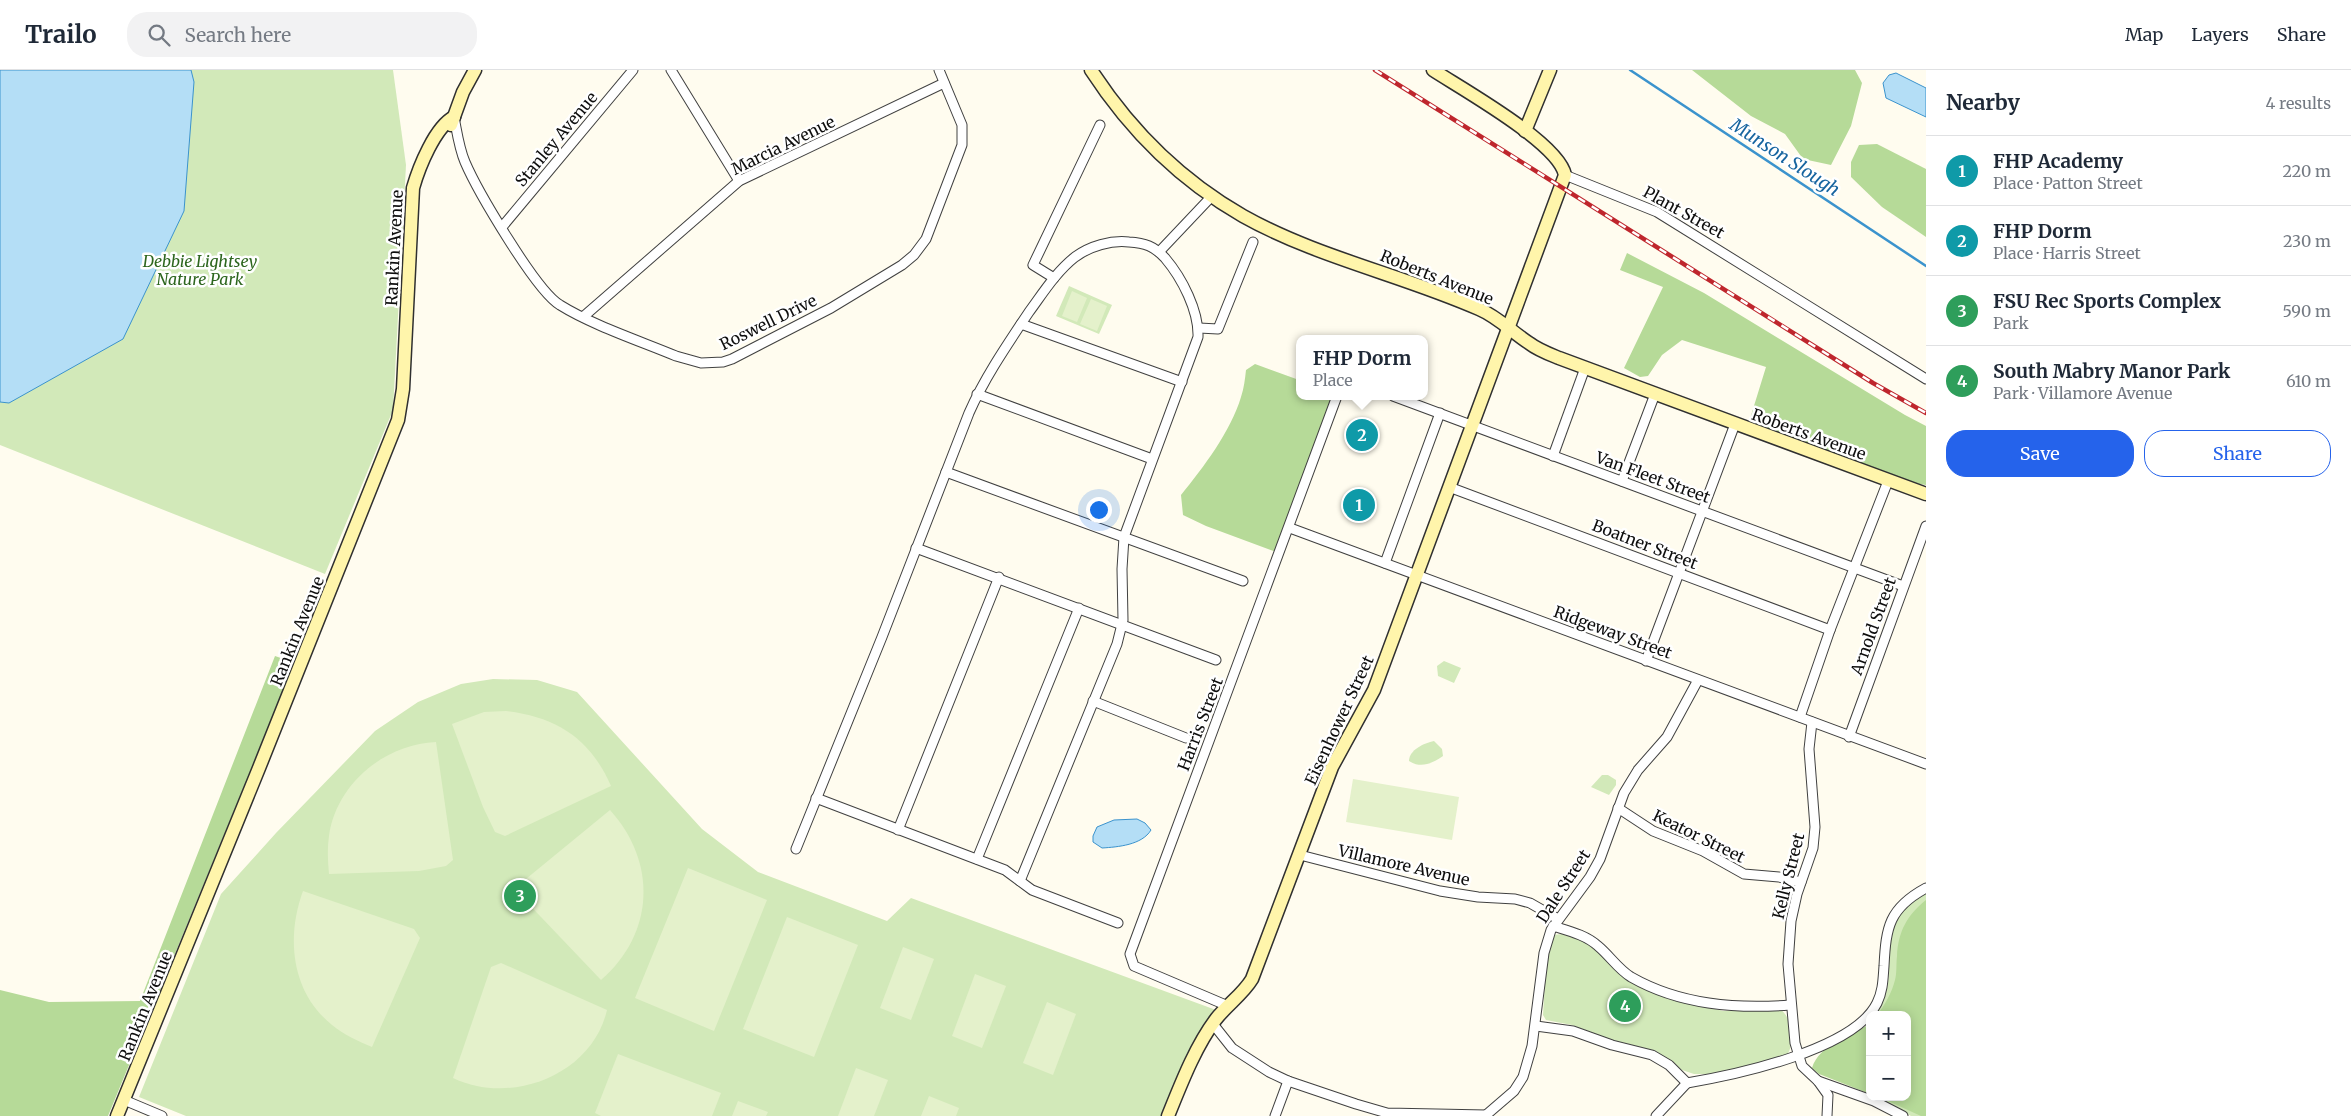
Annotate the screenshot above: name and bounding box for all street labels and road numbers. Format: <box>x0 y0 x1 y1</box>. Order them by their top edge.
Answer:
street label: Stanley Avenue <box>511 88 601 190</box>
street label: Marcia Avenue <box>728 111 838 179</box>
street label: Plant Street <box>1640 181 1729 243</box>
street label: Rankin Avenue <box>381 189 407 307</box>
street label: Roberts Avenue <box>1378 245 1496 309</box>
street label: Roswell Drive <box>716 290 820 354</box>
street label: Roberts Avenue <box>1749 404 1869 464</box>
street label: Van Fleet Street <box>1592 447 1714 507</box>
street label: Boatner Street <box>1589 515 1701 574</box>
street label: Rankin Avenue <box>266 573 328 689</box>
street label: Arnold Street <box>1846 574 1900 679</box>
street label: Ridgeway Street <box>1551 601 1676 663</box>
street label: Eisenhower Street <box>1300 651 1378 788</box>
street label: Harris Street <box>1173 674 1227 774</box>
street label: Keator Street <box>1650 805 1749 867</box>
street label: Kelly Street <box>1768 830 1809 921</box>
street label: Villamore Avenue <box>1335 840 1472 890</box>
street label: Dale Street <box>1532 845 1595 927</box>
street label: Rankin Avenue <box>114 948 176 1064</box>

